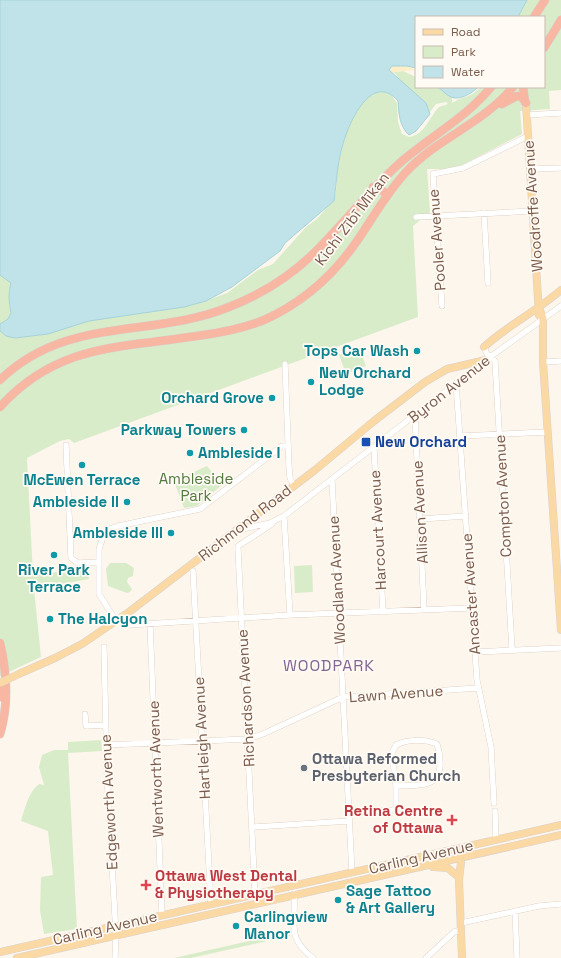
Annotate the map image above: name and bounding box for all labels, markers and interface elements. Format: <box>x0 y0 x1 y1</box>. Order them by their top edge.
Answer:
legend <box>415 16 545 88</box>
text: Road <box>451 24 480 40</box>
text: Park <box>451 44 476 60</box>
text: Water <box>451 64 485 80</box>
street label: Woodroffe Avenue <box>518 139 547 273</box>
street label: Kichi Zībī Mīkan <box>310 168 393 269</box>
street label: Pooler Avenue <box>423 188 450 292</box>
place label: Tops Car Wash <box>304 341 409 360</box>
marker: Tops Car Wash <box>412 346 422 356</box>
street label: Byron Avenue <box>404 350 494 427</box>
place label: New Orchard Lodge <box>319 363 411 399</box>
marker: New Orchard Lodge <box>306 377 316 387</box>
place label: Orchard Grove <box>161 388 264 407</box>
marker: Orchard Grove <box>267 393 277 403</box>
place label: Parkway Towers <box>121 420 236 439</box>
marker: Parkway Towers <box>239 425 249 435</box>
place label: New Orchard <box>375 432 467 451</box>
street label: Compton Avenue <box>490 434 515 558</box>
marker: New Orchard <box>360 436 372 448</box>
place label: Ambleside I <box>198 443 280 462</box>
marker: Ambleside I <box>185 448 195 458</box>
marker: McEwen Terrace <box>77 460 87 470</box>
street label: Allison Avenue <box>407 460 432 564</box>
park label: Ambleside Park <box>159 469 233 505</box>
street label: Harcourt Avenue <box>365 469 390 591</box>
place label: McEwen Terrace <box>23 470 141 489</box>
street label: Richmond Road <box>194 480 295 565</box>
place label: Ambleside II <box>33 492 119 511</box>
marker: Ambleside II <box>122 497 132 507</box>
street label: Woodland Avenue <box>324 515 349 645</box>
place label: Ambleside III <box>73 523 163 542</box>
marker: Ambleside III <box>166 528 176 538</box>
street label: Ancaster Avenue <box>457 533 484 655</box>
marker: River Park Terrace <box>49 550 59 560</box>
place label: River Park Terrace <box>18 560 90 596</box>
place label: The Halcyon <box>58 609 147 628</box>
marker: The Halcyon <box>45 614 55 624</box>
street label: Richardson Avenue <box>232 629 259 767</box>
district label: WOODPARK <box>283 655 375 676</box>
street label: Hartleigh Avenue <box>189 676 214 800</box>
street label: Lawn Avenue <box>348 681 444 706</box>
street label: Wentworth Avenue <box>144 700 167 838</box>
street label: Edgeworth Avenue <box>95 734 122 870</box>
place label: Ottawa Reformed Presbyterian Church <box>312 749 461 785</box>
marker: Ottawa Reformed Presbyterian Church <box>299 763 309 773</box>
place label: Retina Centre of Ottawa <box>344 801 443 837</box>
marker: Retina Centre of Ottawa <box>446 814 458 826</box>
street label: Carling Avenue <box>367 835 475 878</box>
place label: Ottawa West Dental & Physiotherapy <box>155 866 297 902</box>
marker: Ottawa West Dental & Physiotherapy <box>140 879 152 891</box>
place label: Sage Tattoo & Art Gallery <box>346 881 435 917</box>
marker: Sage Tattoo & Art Gallery <box>333 895 343 905</box>
street label: Carling Avenue <box>51 906 159 949</box>
place label: Carlingview Manor <box>244 907 328 943</box>
marker: Carlingview Manor <box>231 921 241 931</box>

